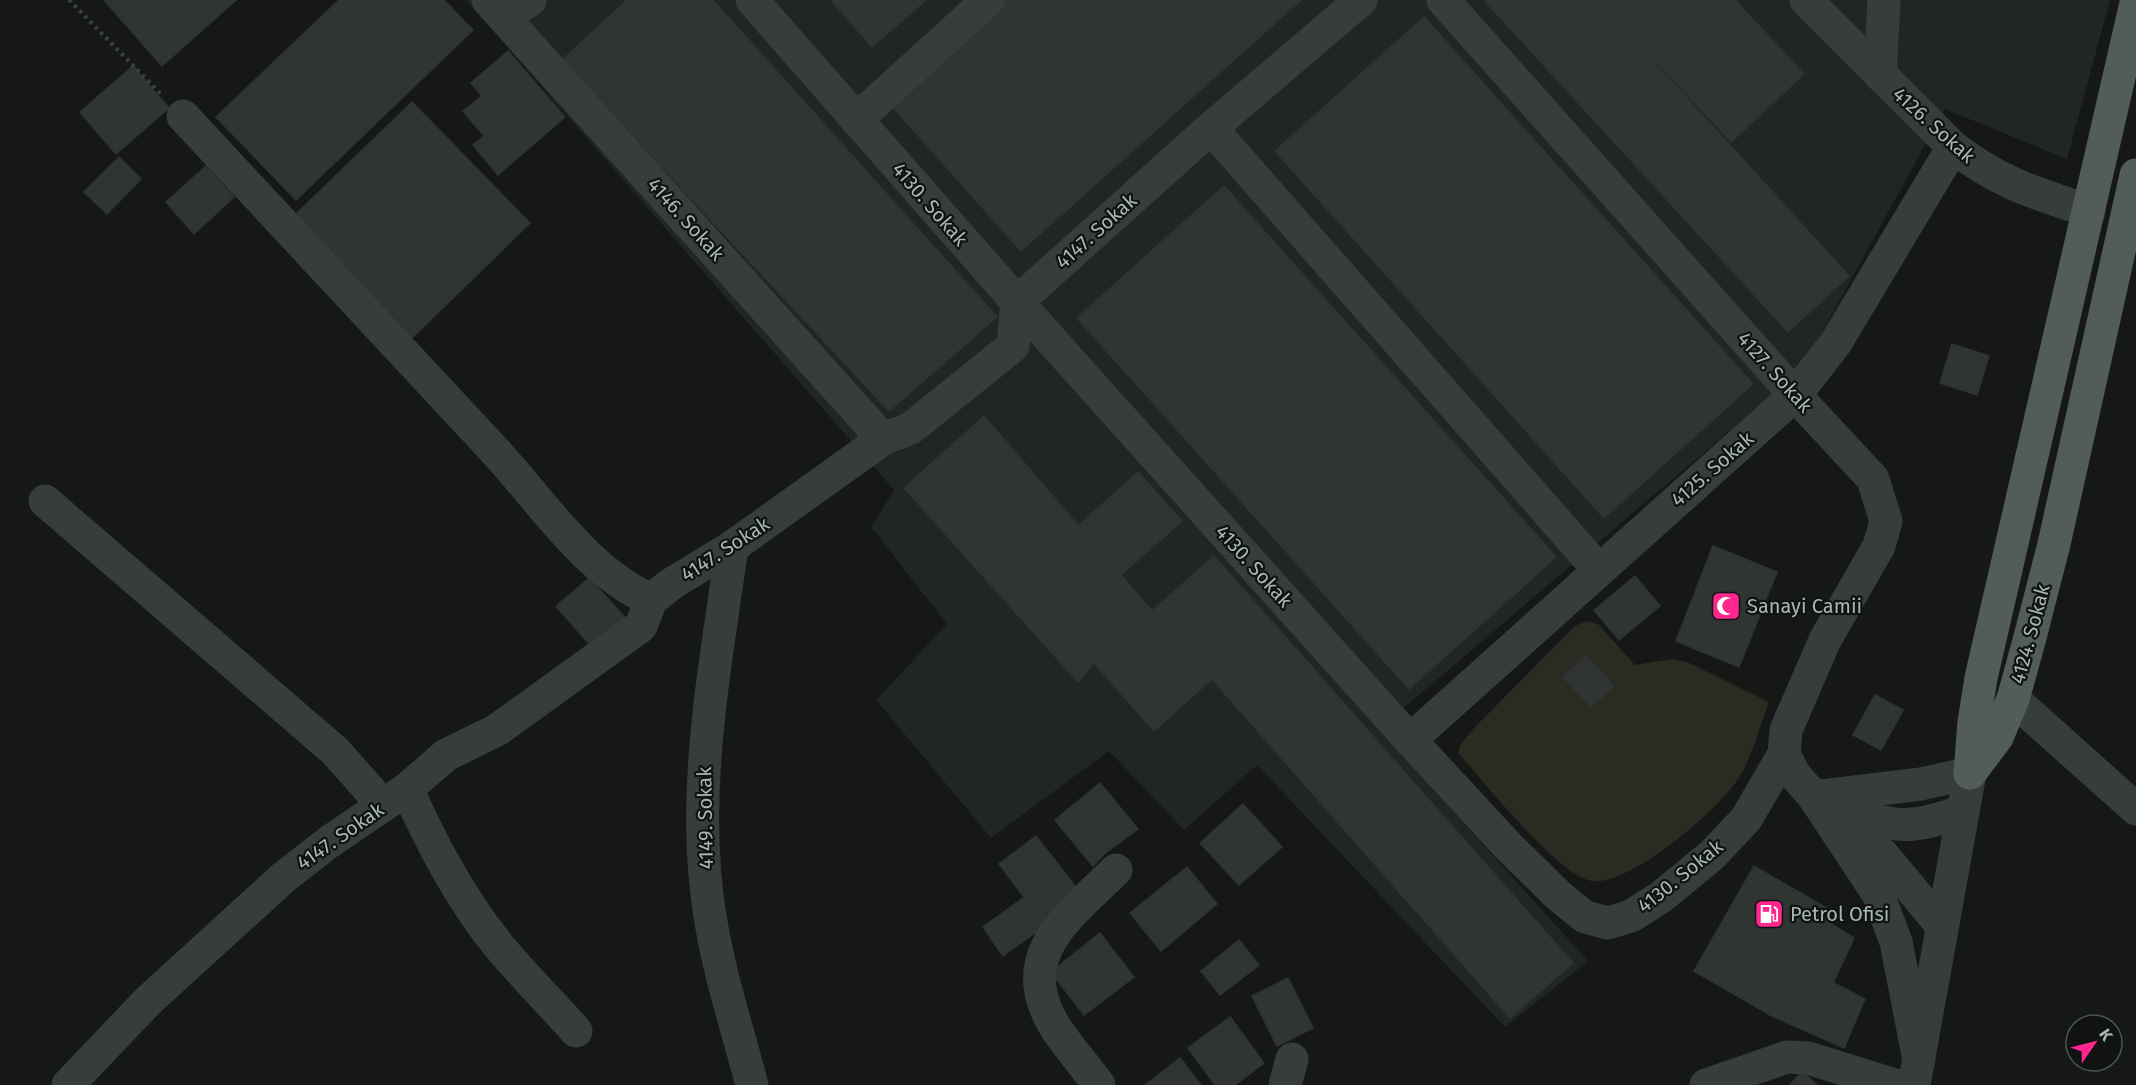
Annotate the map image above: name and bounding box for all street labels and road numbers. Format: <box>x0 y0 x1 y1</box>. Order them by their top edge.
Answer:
street label: 4126. Sokak <box>1888 82 1981 169</box>
street label: 4130. Sokak <box>887 157 973 251</box>
street label: 4146. Sokak <box>643 173 730 266</box>
street label: 4147. Sokak <box>1050 188 1142 274</box>
street label: 4127. Sokak <box>1732 327 1818 418</box>
street label: 4125. Sokak <box>1666 426 1759 511</box>
street label: 4147. Sokak <box>676 511 774 587</box>
street label: 4130. Sokak <box>1211 520 1298 613</box>
street label: 4124. Sokak <box>2005 581 2055 686</box>
street label: 4149. Sokak <box>692 766 718 870</box>
street label: 4147. Sokak <box>292 797 389 875</box>
street label: 4130. Sokak <box>1632 834 1728 918</box>

